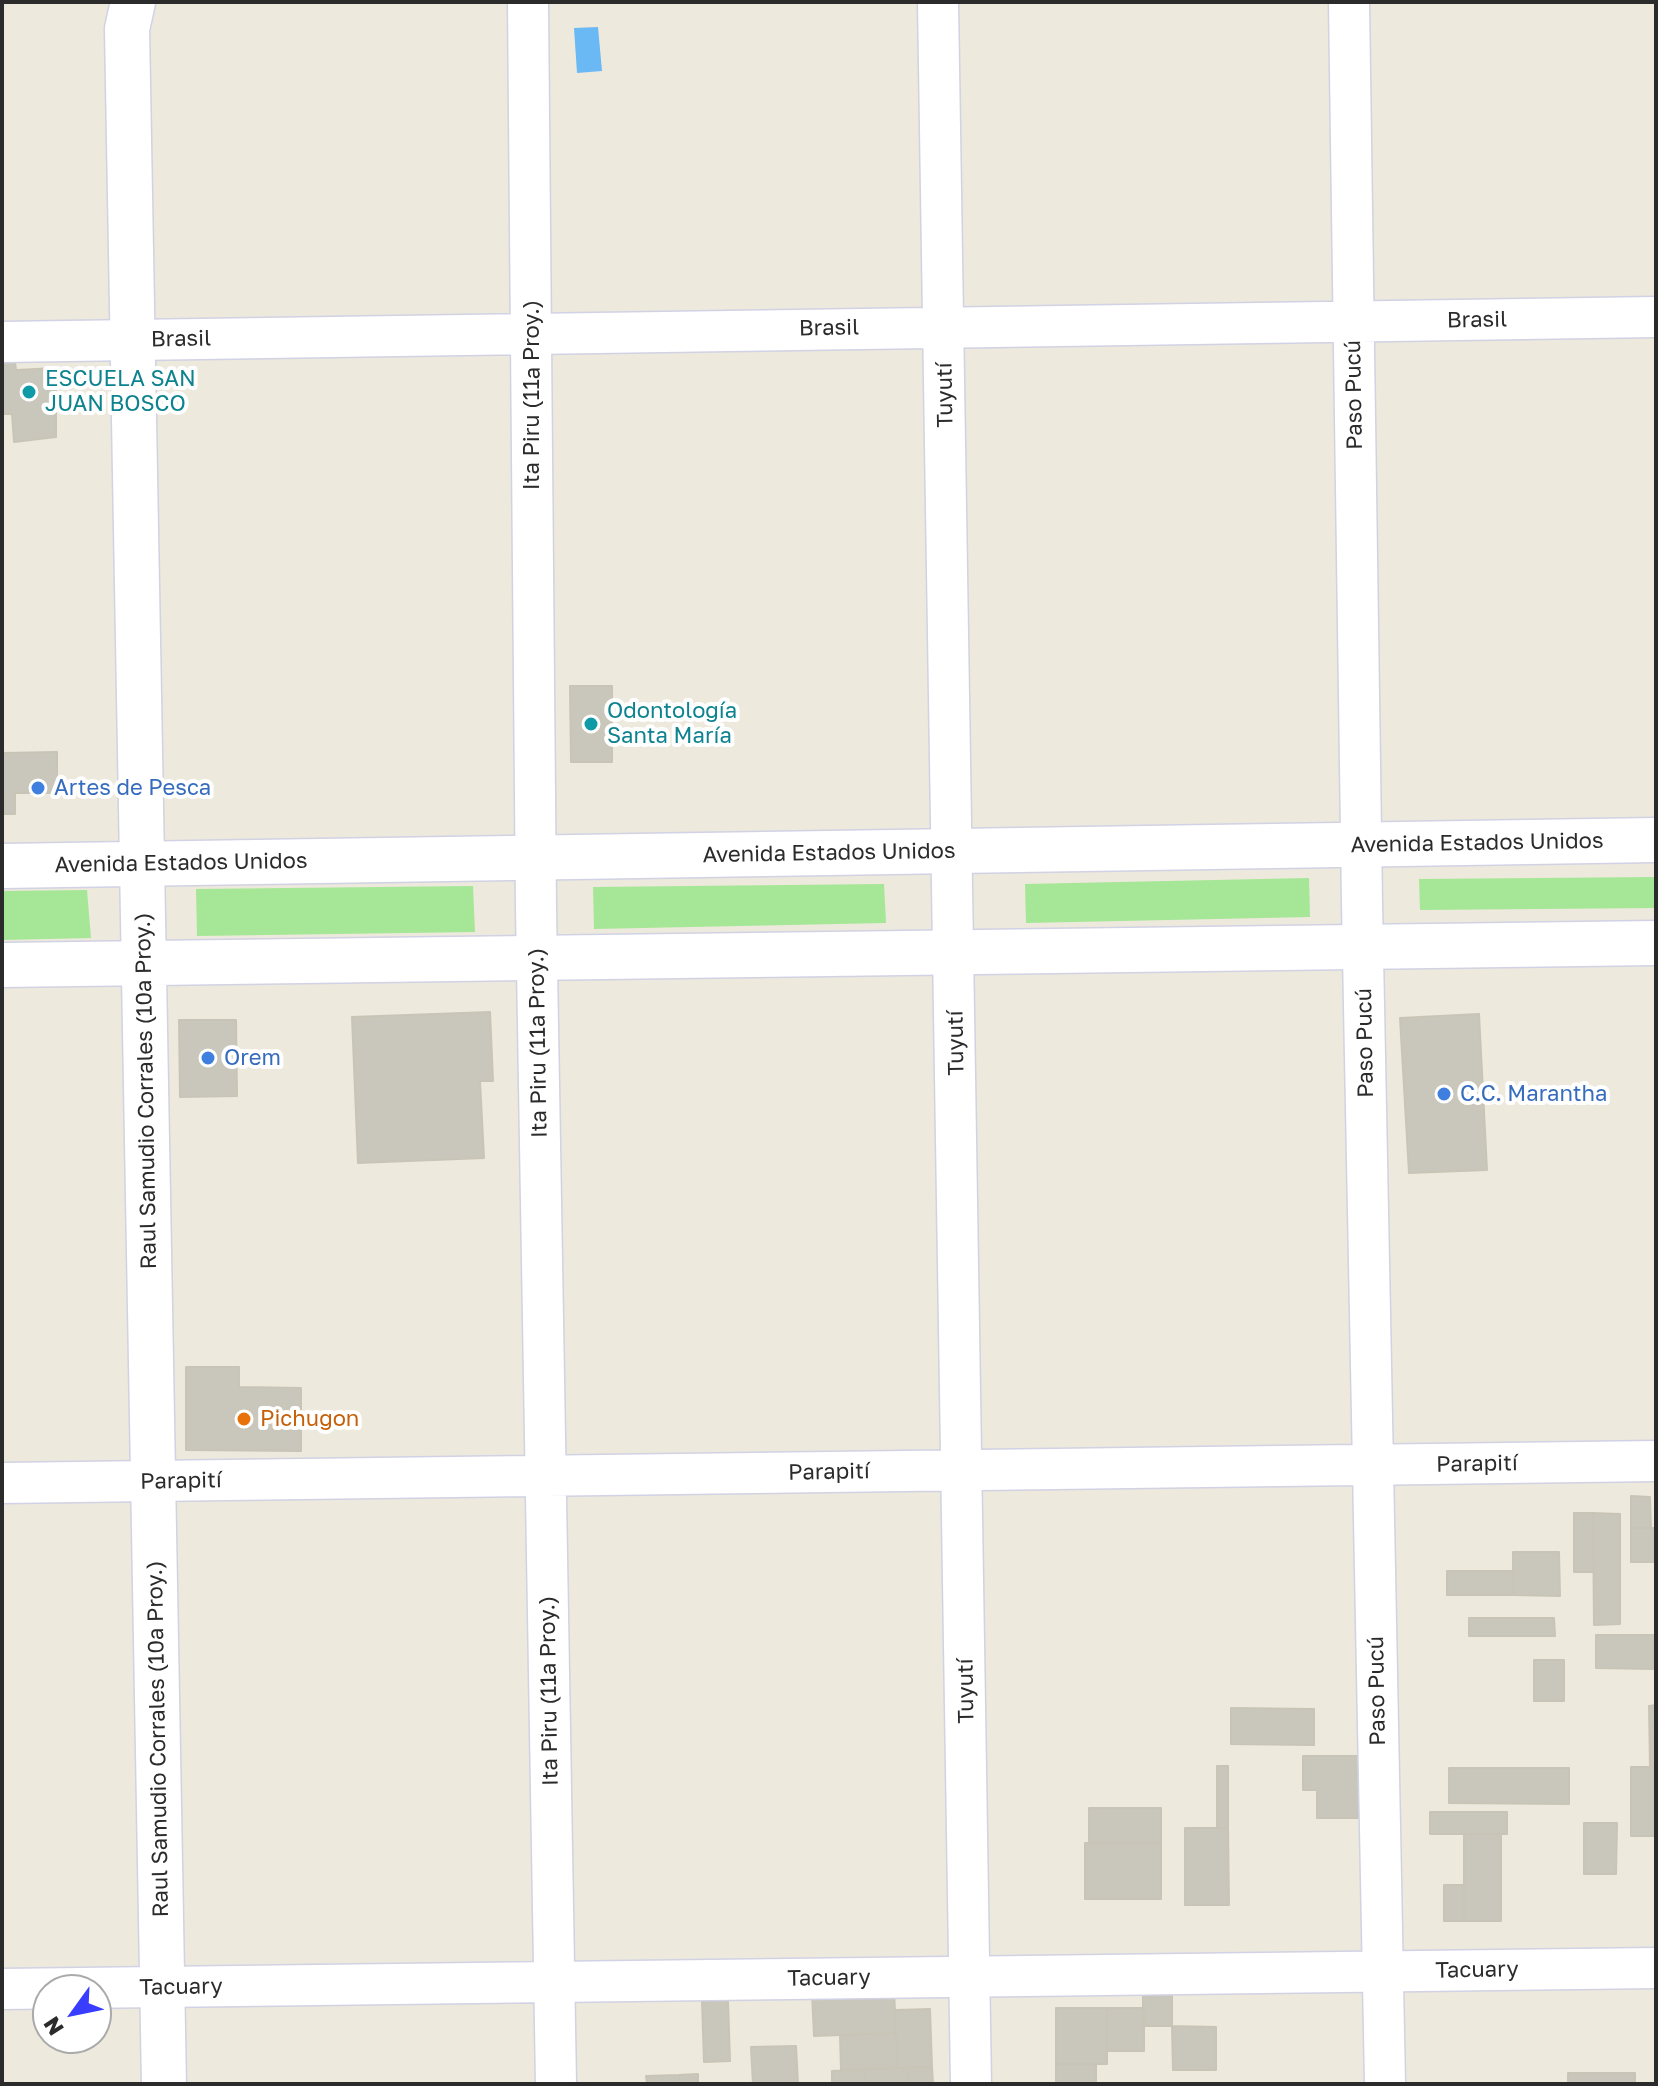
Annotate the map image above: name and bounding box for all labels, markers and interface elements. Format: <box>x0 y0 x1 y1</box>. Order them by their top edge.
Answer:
street label: Ita Piru (11ª Proy.) <box>519 300 545 490</box>
street label: Brasil <box>1447 306 1507 334</box>
street label: Brasil <box>799 314 859 342</box>
street label: Brasil <box>151 325 211 353</box>
street label: Paso Pucú <box>1340 340 1368 450</box>
street label: Tuyutí <box>931 362 959 428</box>
place label: ESCUELA SAN JUAN BOSCO <box>45 366 196 418</box>
marker: ESCUELA SAN JUAN BOSCO <box>20 383 38 401</box>
place label: Odontología Santa María <box>607 698 737 750</box>
marker: Odontología Santa María <box>582 715 600 733</box>
place label: Artes de Pesca <box>54 775 211 801</box>
marker: Artes de Pesca <box>29 779 47 797</box>
street label: Avenida Estados Unidos <box>1350 828 1604 858</box>
street label: Avenida Estados Unidos <box>702 838 956 868</box>
street label: Avenida Estados Unidos <box>54 848 308 878</box>
street label: Raul Samudio Corrales (10ª Proy.) <box>130 912 162 1270</box>
street label: Ita Piru (11ª Proy.) <box>523 948 553 1138</box>
street label: Paso Pucú <box>1351 988 1379 1098</box>
street label: Tuyutí <box>942 1010 970 1076</box>
place label: Orem <box>224 1045 281 1071</box>
marker: Orem <box>199 1049 217 1067</box>
place label: C.C. Marantha <box>1460 1081 1608 1107</box>
marker: C.C. Marantha <box>1435 1085 1453 1103</box>
place label: Pichugon <box>260 1406 359 1432</box>
marker: Pichugon <box>235 1410 253 1428</box>
street label: Parapití <box>1436 1450 1518 1478</box>
street label: Parapití <box>788 1458 870 1486</box>
street label: Parapití <box>140 1467 222 1495</box>
street label: Raul Samudio Corrales (10ª Proy.) <box>142 1560 174 1918</box>
street label: Ita Piru (11ª Proy.) <box>534 1596 564 1786</box>
street label: Paso Pucú <box>1363 1636 1391 1746</box>
street label: Tuyutí <box>952 1658 980 1724</box>
street label: Tacuary <box>1435 1956 1519 1984</box>
street label: Tacuary <box>787 1964 871 1992</box>
street label: Tacuary <box>139 1973 223 2001</box>
north arrow <box>32 1974 112 2054</box>
text: N <box>37 2012 69 2041</box>

